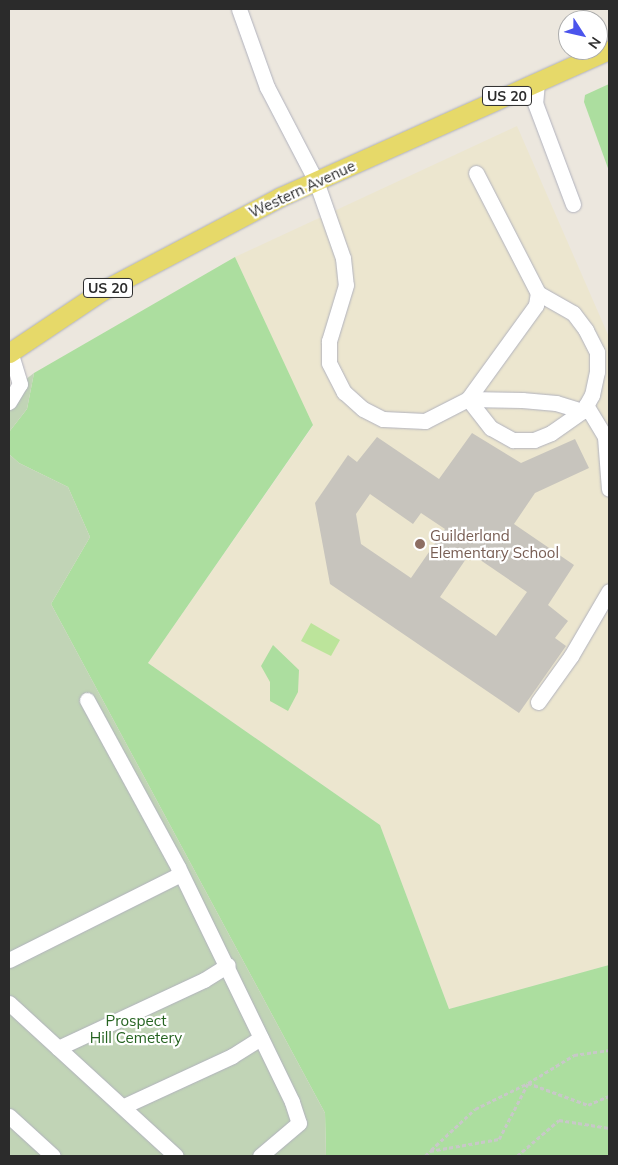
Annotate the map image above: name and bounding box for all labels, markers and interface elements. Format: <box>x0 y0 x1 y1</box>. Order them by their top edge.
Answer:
north arrow <box>558 10 608 60</box>
text: N <box>584 34 605 53</box>
road number: US 20 <box>481 84 533 108</box>
street label: Western Avenue <box>246 157 358 221</box>
road number: US 20 <box>82 276 134 300</box>
place label: Guilderland Elementary School <box>430 526 559 561</box>
marker: Guilderland Elementary School <box>414 538 426 550</box>
park label: Prospect Hill Cemetery <box>90 1011 182 1046</box>

